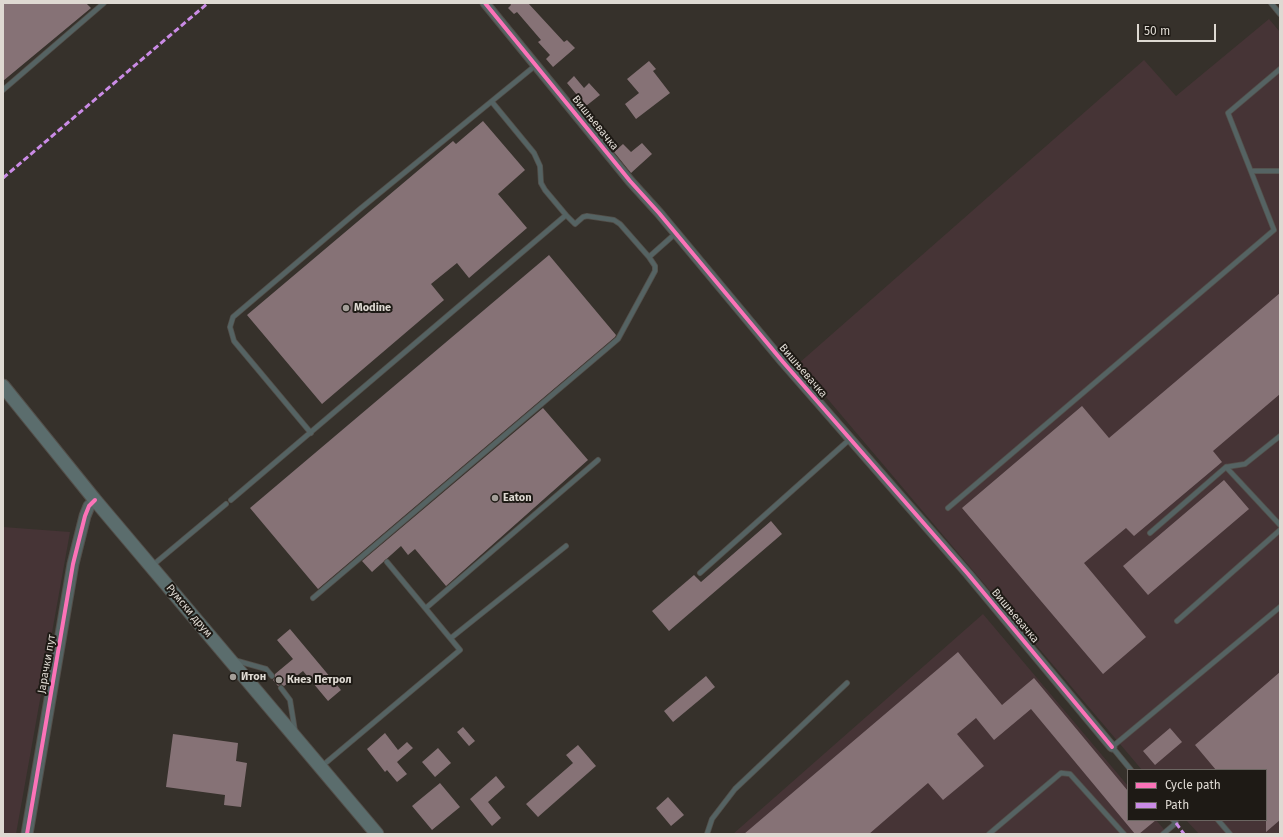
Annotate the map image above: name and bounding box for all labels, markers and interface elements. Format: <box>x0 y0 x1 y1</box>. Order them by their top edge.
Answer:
scale bar <box>1139 16 1218 42</box>
text: 50 m <box>1144 24 1170 38</box>
street label: Вишњевачка <box>569 93 621 153</box>
place label: Modine <box>354 301 391 315</box>
marker: Modine <box>341 303 351 313</box>
street label: Вишњевачка <box>776 342 830 400</box>
place label: Eaton <box>503 491 532 505</box>
marker: Eaton <box>490 493 500 503</box>
street label: Румски друм <box>163 582 215 640</box>
street label: Вишњевачка <box>989 586 1041 646</box>
street label: Јарачки пут <box>35 633 59 695</box>
place label: Итон <box>241 670 266 684</box>
marker: Итон <box>228 672 238 682</box>
place label: Кнез Петрол <box>287 673 352 687</box>
marker: Кнез Петрол <box>274 675 284 685</box>
legend <box>1127 769 1267 821</box>
text: Cycle path <box>1165 778 1221 792</box>
text: Path <box>1165 798 1189 812</box>

